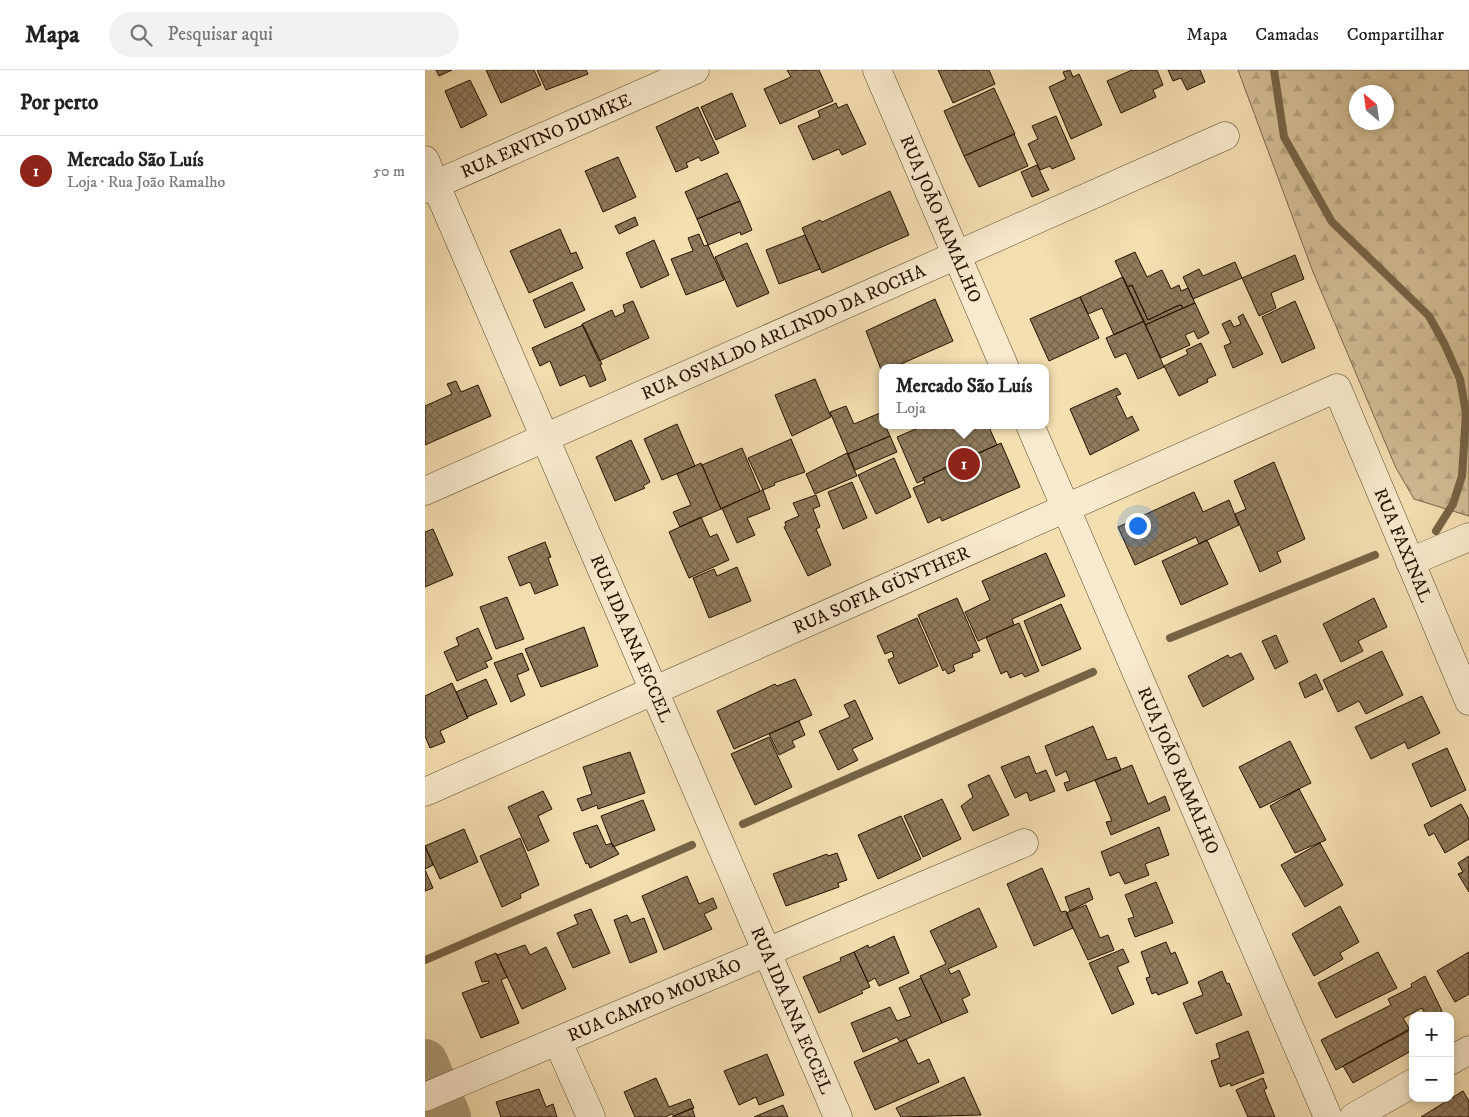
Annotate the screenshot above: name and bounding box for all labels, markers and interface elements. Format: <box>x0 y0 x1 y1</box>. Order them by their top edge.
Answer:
search box <box>109 12 459 57</box>
text: Mapa <box>25 20 79 50</box>
icon: search <box>127 21 155 49</box>
text: Pesquisar aqui <box>167 23 273 46</box>
text: Mapa <box>1187 24 1227 46</box>
text: Camadas <box>1255 24 1319 46</box>
text: Compartilhar <box>1347 24 1444 46</box>
north arrow <box>1349 85 1394 130</box>
street label: RUA ERVINO DUMKE <box>458 89 635 184</box>
text: Por perto <box>20 90 98 116</box>
street label: RUA JOÃO RAMALHO <box>894 132 986 306</box>
text: Mercado São Luís <box>67 149 203 172</box>
text: 1 <box>33 161 39 181</box>
text: 50 m <box>373 161 405 181</box>
text: Loja · Rua João Ramalho <box>67 172 225 192</box>
street label: RUA OSVALDO ARLINDO DA ROCHA <box>638 260 930 405</box>
popup <box>879 364 1049 429</box>
text: Mercado São Luís <box>896 375 1032 398</box>
text: Loja <box>896 398 926 418</box>
pin: 1 <box>948 445 980 483</box>
street label: RUA FAXINAL <box>1369 485 1436 606</box>
your location <box>1125 513 1151 539</box>
street label: RUA SOFIA GÜNTHER <box>790 542 973 640</box>
street label: RUA IDA ANA ECCEL <box>585 552 676 726</box>
street label: RUA JOÃO RAMALHO <box>1132 684 1224 858</box>
street label: RUA IDA ANA ECCEL <box>745 924 837 1098</box>
street label: RUA CAMPO MOURÃO <box>565 954 745 1047</box>
map controls <box>1409 1012 1454 1102</box>
button: + <box>1409 1012 1454 1057</box>
button: − <box>1409 1057 1454 1102</box>

